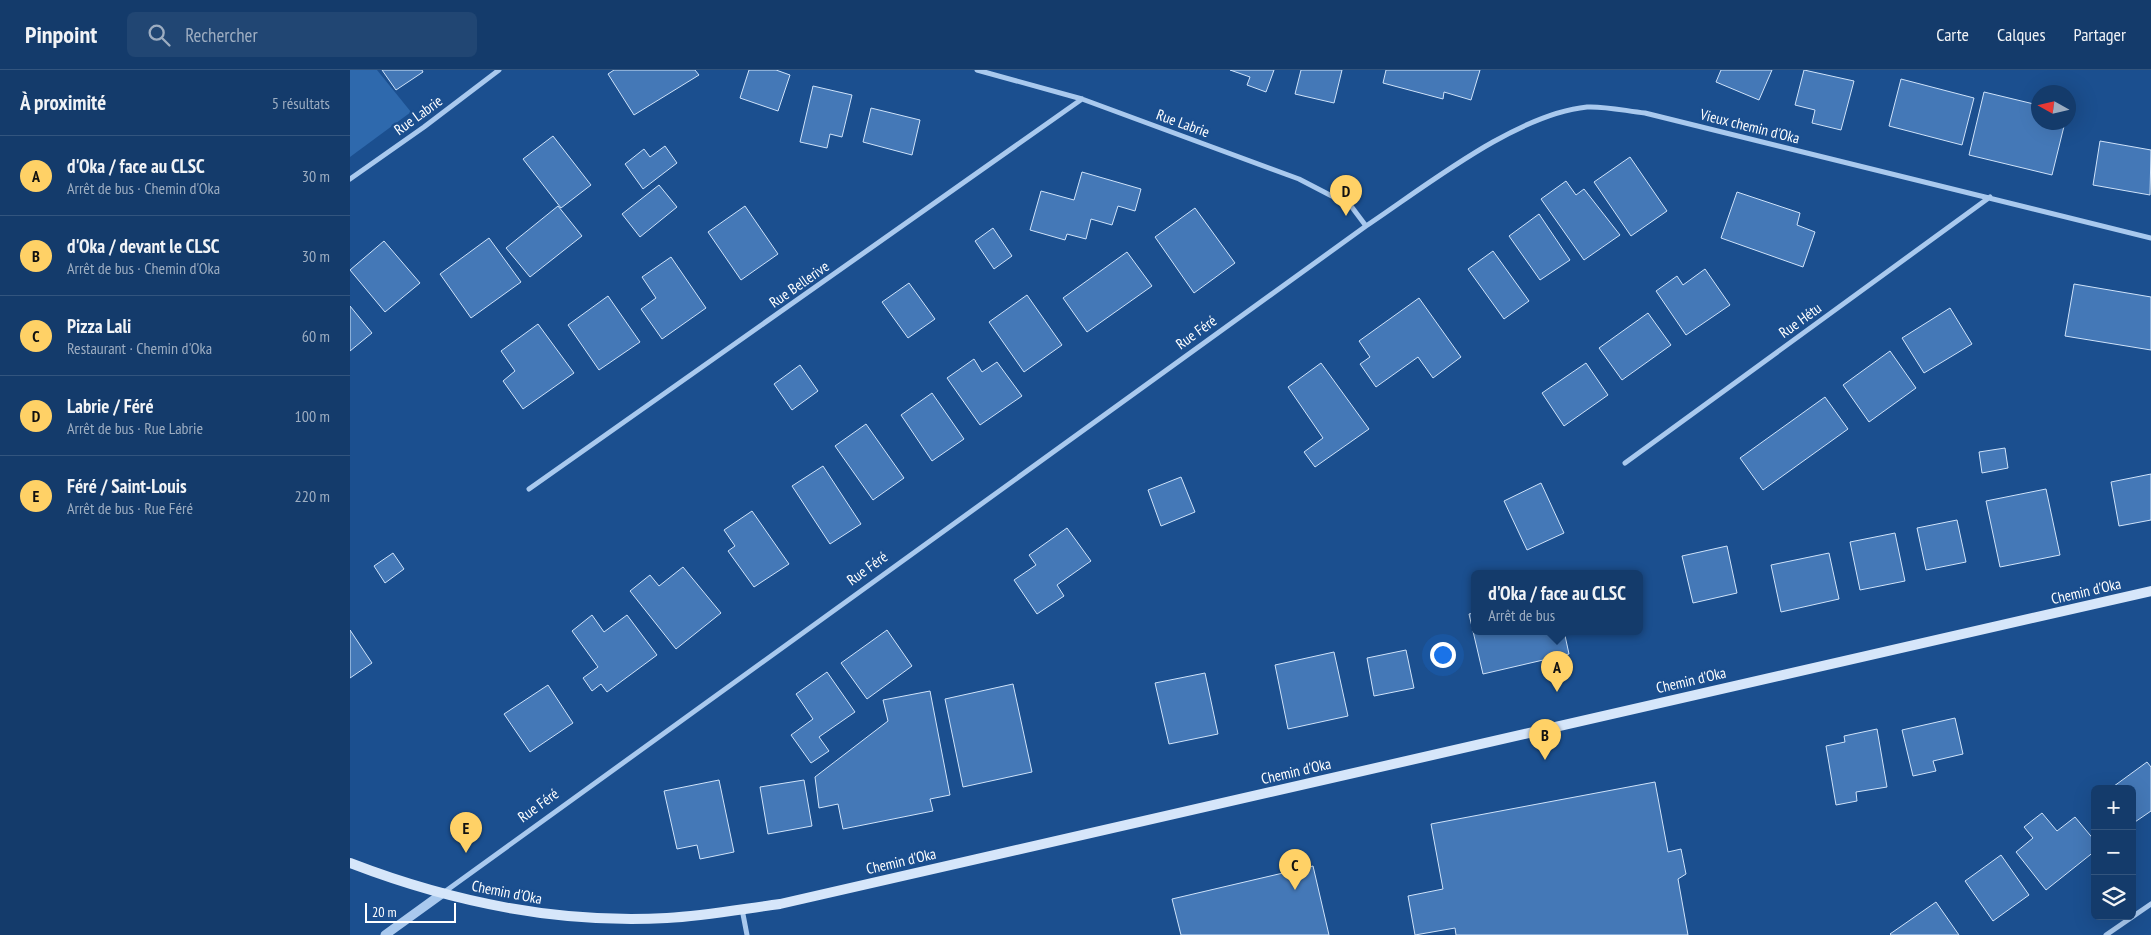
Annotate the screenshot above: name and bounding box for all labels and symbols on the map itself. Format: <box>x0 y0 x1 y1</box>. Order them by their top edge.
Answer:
north arrow <box>2031 85 2076 130</box>
street label: Rue Labrie <box>390 91 446 139</box>
street label: Vieux chemin d'Oka <box>1697 104 1802 148</box>
street label: Rue Labrie <box>1154 105 1212 141</box>
pin: D <box>1330 175 1362 216</box>
street label: Rue Bellerive <box>765 256 833 312</box>
street label: Rue Hétu <box>1775 298 1825 342</box>
street label: Rue Féré <box>1172 311 1220 353</box>
street label: Rue Féré <box>843 547 891 589</box>
street label: Chemin d'Oka <box>2049 574 2123 608</box>
your location <box>1430 642 1456 668</box>
pin: A <box>1541 651 1573 692</box>
street label: Chemin d'Oka <box>1654 663 1728 697</box>
pin: B <box>1529 719 1561 760</box>
street label: Chemin d'Oka <box>1259 754 1333 788</box>
street label: Rue Féré <box>514 784 562 826</box>
pin: E <box>450 812 482 853</box>
street label: Chemin d'Oka <box>864 844 938 878</box>
pin: C <box>1279 849 1311 890</box>
street label: Chemin d'Oka <box>470 876 544 908</box>
scale bar <box>365 900 456 923</box>

